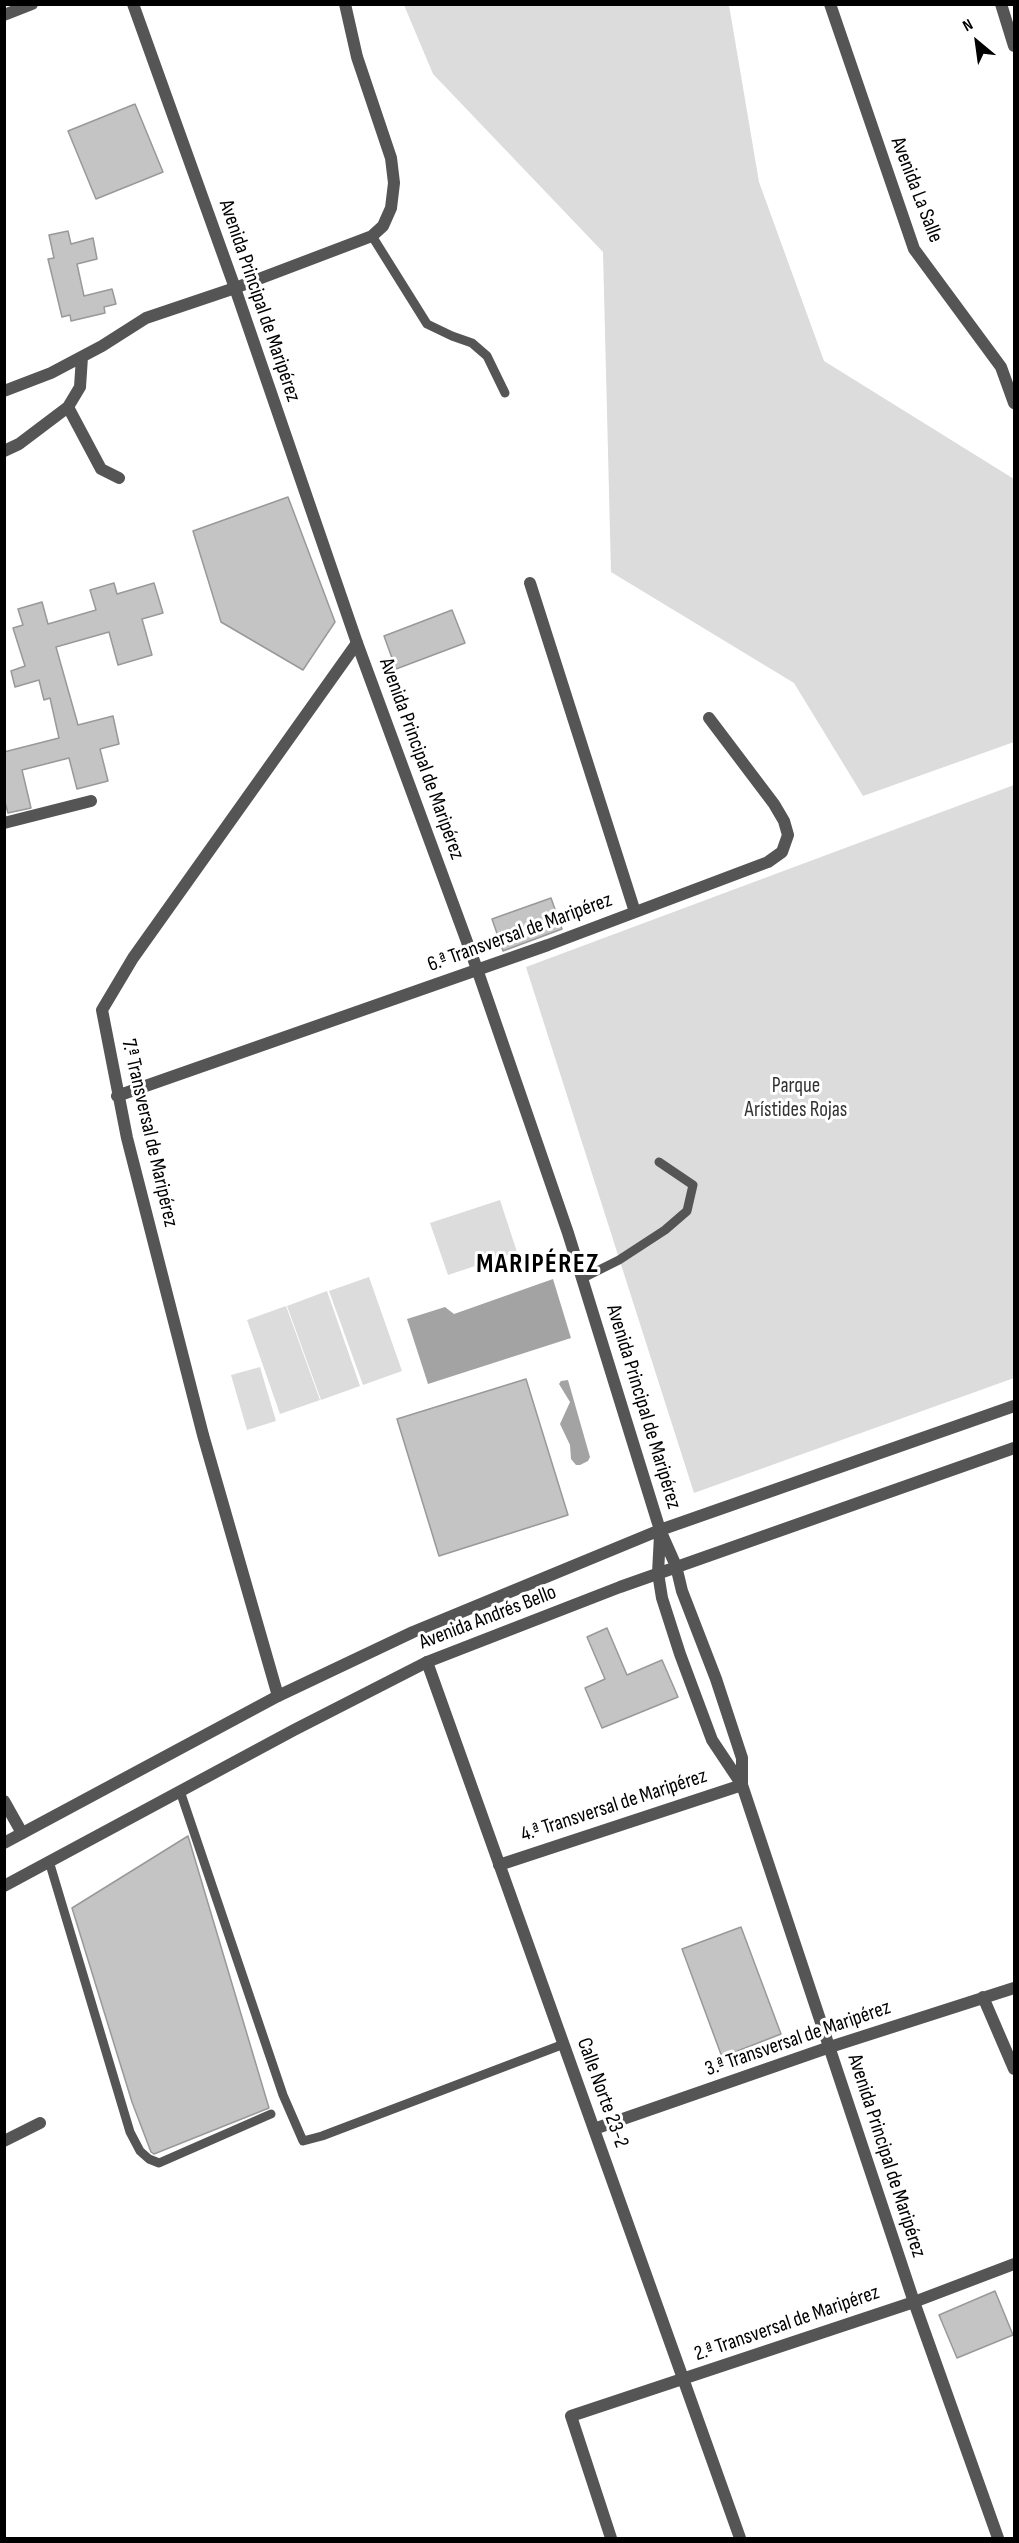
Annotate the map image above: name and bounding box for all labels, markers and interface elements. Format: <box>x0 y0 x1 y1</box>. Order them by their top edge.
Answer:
north arrow <box>947 12 1007 72</box>
text: N <box>960 15 976 36</box>
street label: Avenida La Salle <box>884 134 948 246</box>
street label: Avenida Principal de Maripérez <box>213 197 305 405</box>
street label: Avenida Principal de Maripérez <box>373 655 469 863</box>
street label: 6.ª Transversal de Maripérez <box>424 888 616 978</box>
street label: 7.ª Transversal de Maripérez <box>115 1037 183 1229</box>
park label: Parque Arístides Rojas <box>745 1074 847 1124</box>
district label: MARIPÉREZ <box>476 1249 600 1281</box>
street label: Avenida Principal de Maripérez <box>600 1302 686 1512</box>
street label: Avenida Andrés Bello <box>416 1580 560 1656</box>
street label: 4.ª Transversal de Maripérez <box>518 1764 710 1848</box>
street label: 3.ª Transversal de Maripérez <box>702 1995 894 2083</box>
street label: Calle Norte 23-2 <box>570 2035 634 2151</box>
street label: Avenida Principal de Maripérez <box>841 2051 931 2261</box>
street label: 2.ª Transversal de Maripérez <box>691 2280 883 2368</box>

